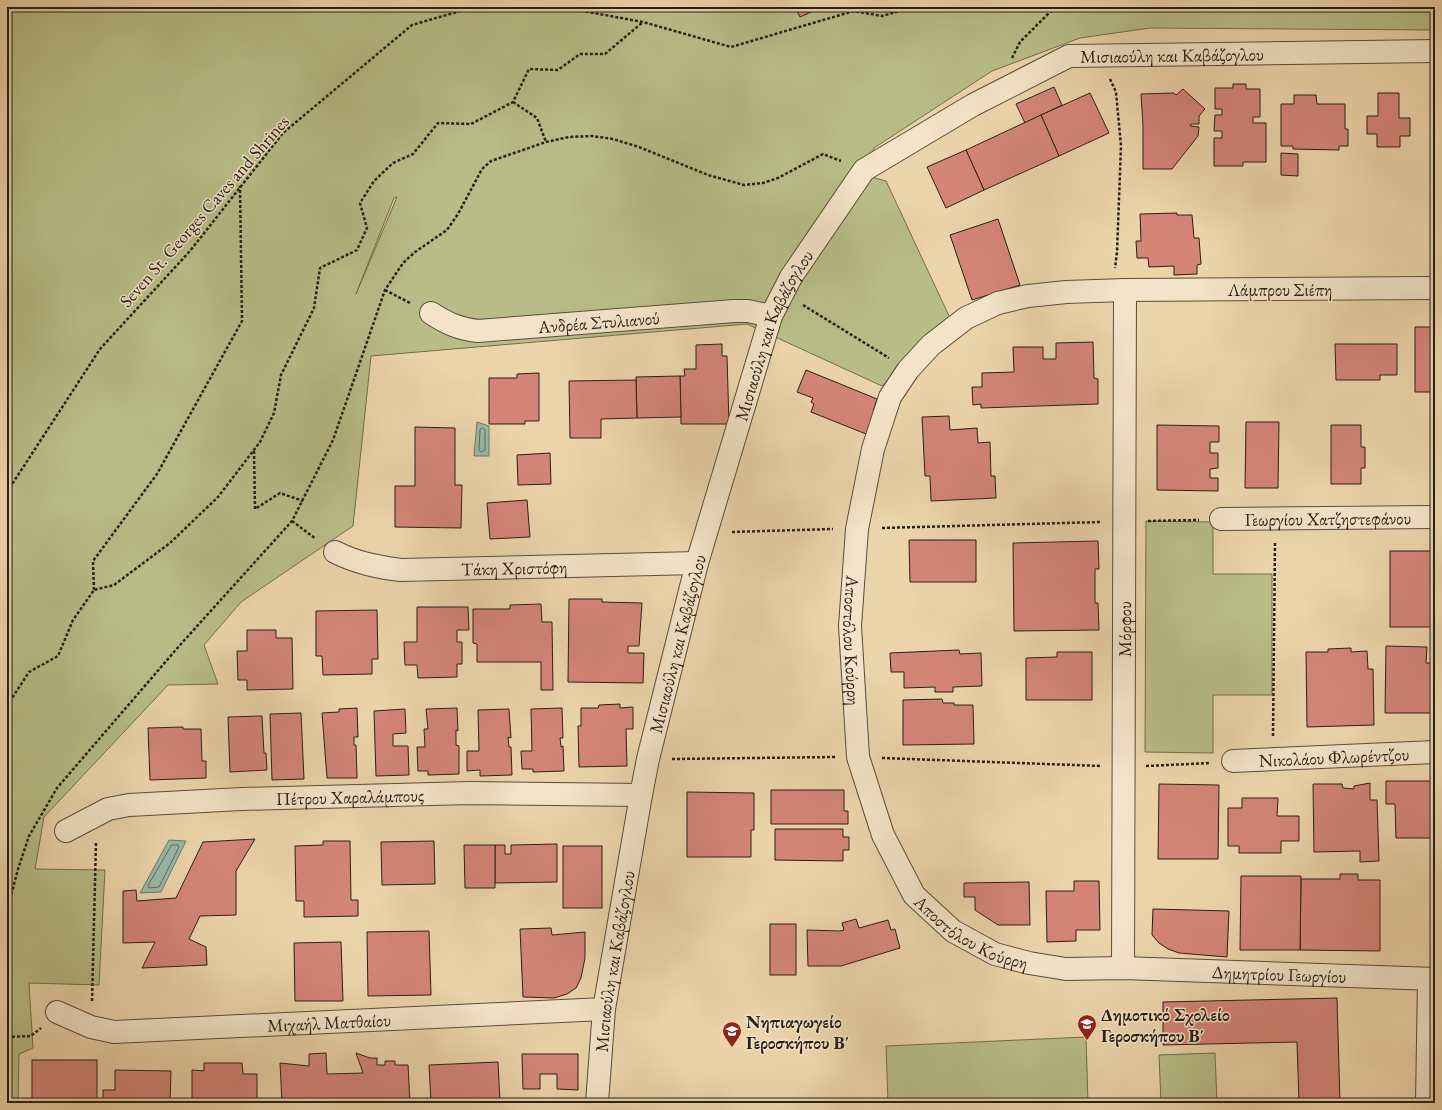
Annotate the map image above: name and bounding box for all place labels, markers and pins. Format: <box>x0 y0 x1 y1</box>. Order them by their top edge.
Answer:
place label: Δημοτικό Σχολείο Γεροσκήπου Β΄ <box>1101 1003 1230 1047</box>
place label: Νηπιαγωγείο Γεροσκήπου Β΄ <box>746 1010 849 1054</box>
school or university icon: Δημοτικό Σχολείο Γεροσκήπου Β΄ <box>1076 1013 1098 1041</box>
school or university icon: Νηπιαγωγείο Γεροσκήπου Β΄ <box>721 1020 743 1048</box>

